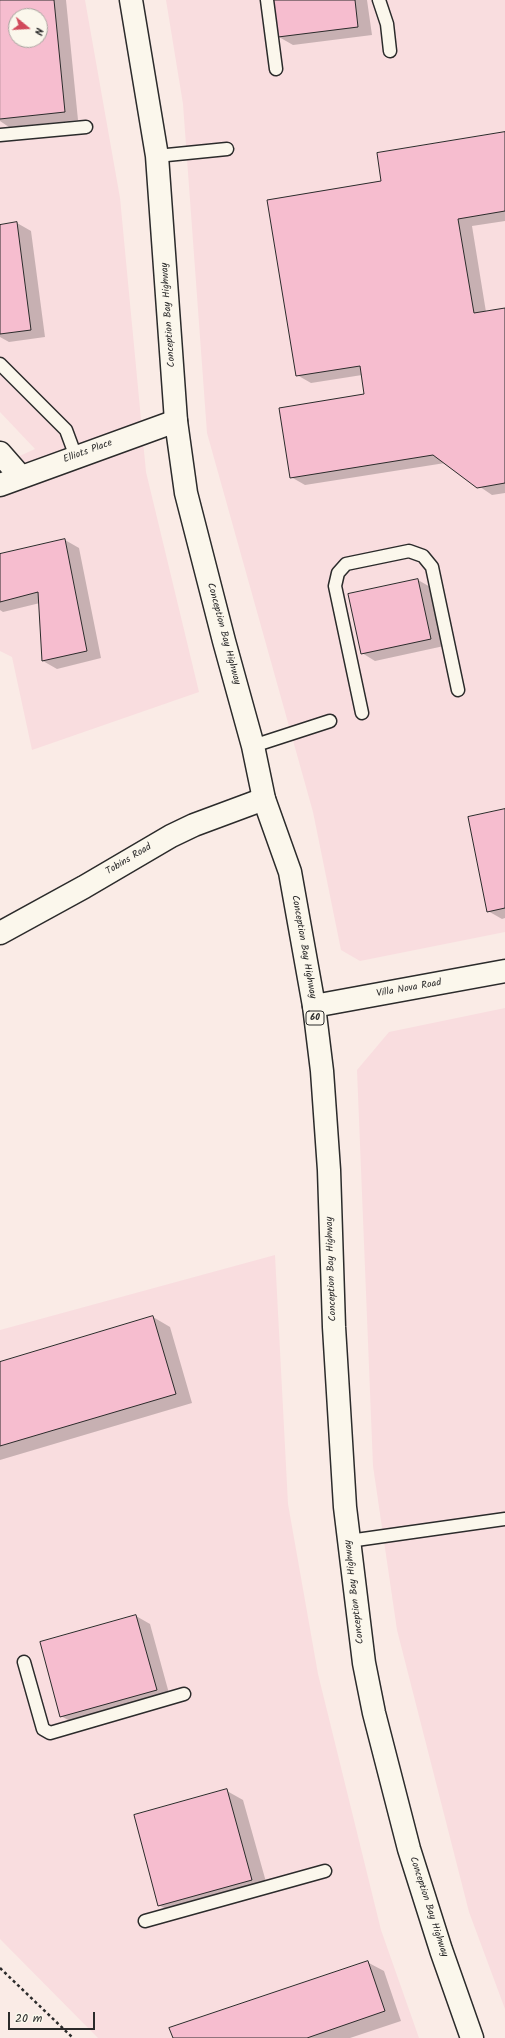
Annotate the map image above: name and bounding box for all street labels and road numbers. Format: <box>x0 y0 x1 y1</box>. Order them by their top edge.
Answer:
street label: Conception Bay Highway <box>159 262 179 368</box>
street label: Elliots Place <box>62 438 114 466</box>
street label: Conception Bay Highway <box>204 582 242 686</box>
street label: Tobins Road <box>104 842 154 878</box>
street label: Conception Bay Highway <box>288 894 318 1000</box>
street label: Villa Nova Road <box>376 977 442 1001</box>
road number: 60 <box>306 1011 324 1025</box>
street label: Conception Bay Highway <box>324 1216 340 1322</box>
street label: Conception Bay Highway <box>343 1539 367 1645</box>
street label: Conception Bay Highway <box>406 1855 450 1959</box>

